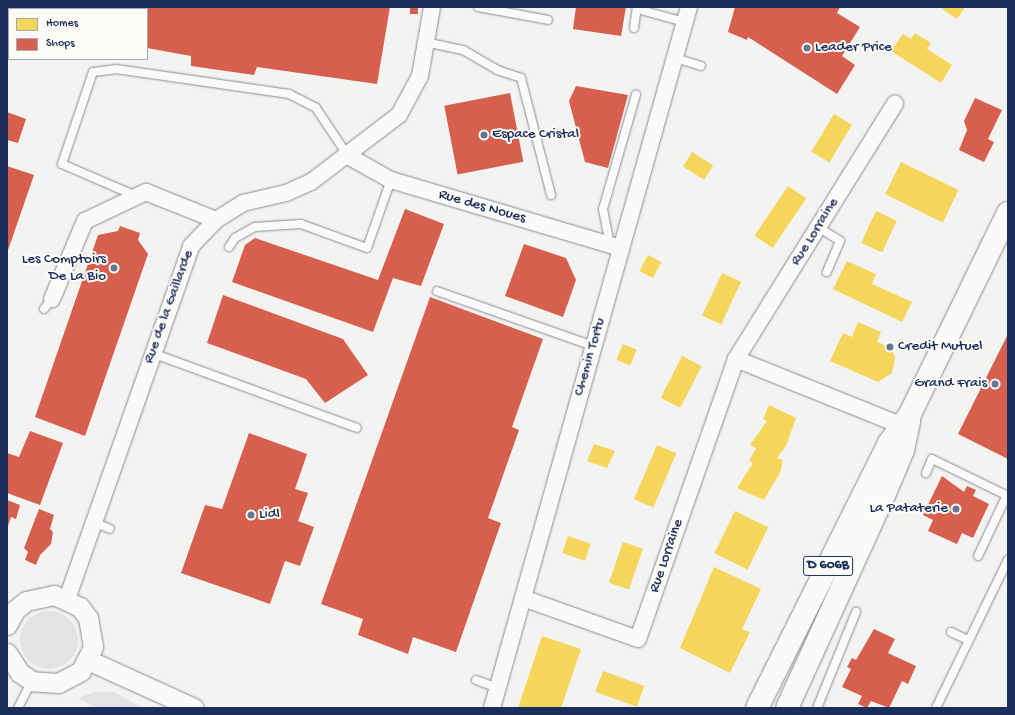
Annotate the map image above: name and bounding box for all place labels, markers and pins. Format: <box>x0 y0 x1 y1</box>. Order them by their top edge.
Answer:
place label: Leader Price <box>815 39 892 57</box>
marker: Leader Price <box>802 43 812 53</box>
place label: Espace Cristal <box>492 126 579 144</box>
marker: Espace Cristal <box>479 130 489 140</box>
place label: Les Comptoirs De La Bio <box>22 250 106 285</box>
marker: Les Comptoirs De La Bio <box>109 263 119 273</box>
place label: Credit Mutuel <box>898 338 983 356</box>
marker: Credit Mutuel <box>885 342 895 352</box>
place label: Grand Frais <box>914 375 987 393</box>
marker: Grand Frais <box>990 379 1000 389</box>
place label: La Pataterie <box>869 500 948 518</box>
marker: La Pataterie <box>951 504 961 514</box>
place label: Lidl <box>259 506 280 524</box>
marker: Lidl <box>246 510 256 520</box>

